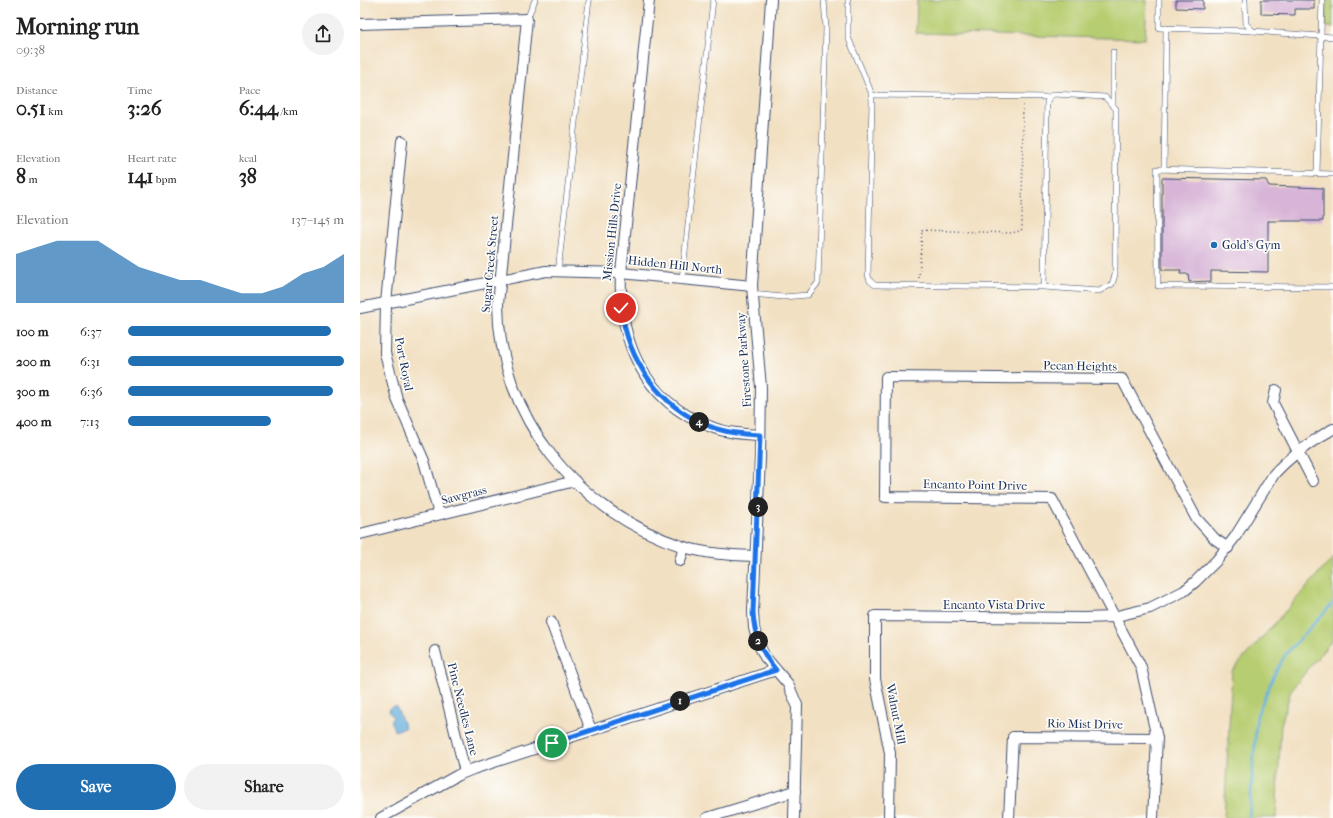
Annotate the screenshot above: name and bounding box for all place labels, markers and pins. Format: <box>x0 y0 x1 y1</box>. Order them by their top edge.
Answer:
place label: Gold's Gym <box>1222 238 1281 252</box>
marker: Gold's Gym <box>1209 240 1219 250</box>
pin <box>604 291 638 325</box>
pin: 4 <box>689 412 709 432</box>
pin: 3 <box>748 497 768 517</box>
pin: 2 <box>748 631 768 651</box>
pin: 1 <box>670 691 690 711</box>
pin <box>535 726 569 760</box>

